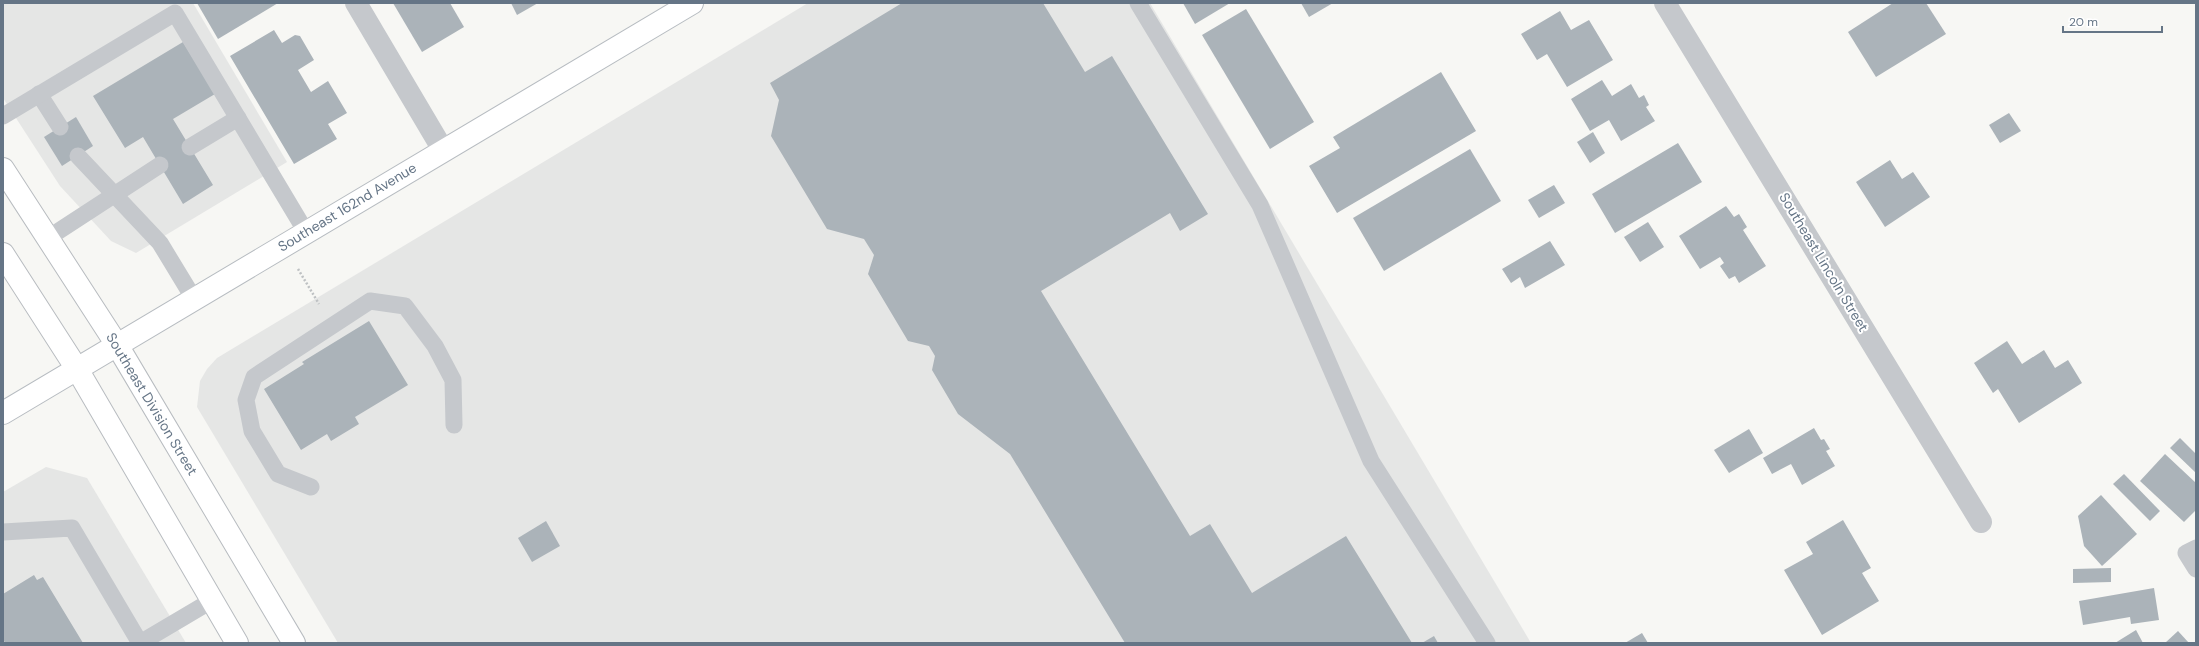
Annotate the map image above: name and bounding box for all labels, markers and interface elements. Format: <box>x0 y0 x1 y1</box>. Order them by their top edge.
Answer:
scale bar <box>2063 8 2162 34</box>
text: 20 m <box>2069 14 2098 30</box>
street label: Southeast 162nd Avenue <box>274 158 420 256</box>
street label: Southeast Lincoln Street <box>1775 189 1873 335</box>
street label: Southeast Division Street <box>102 329 202 479</box>

